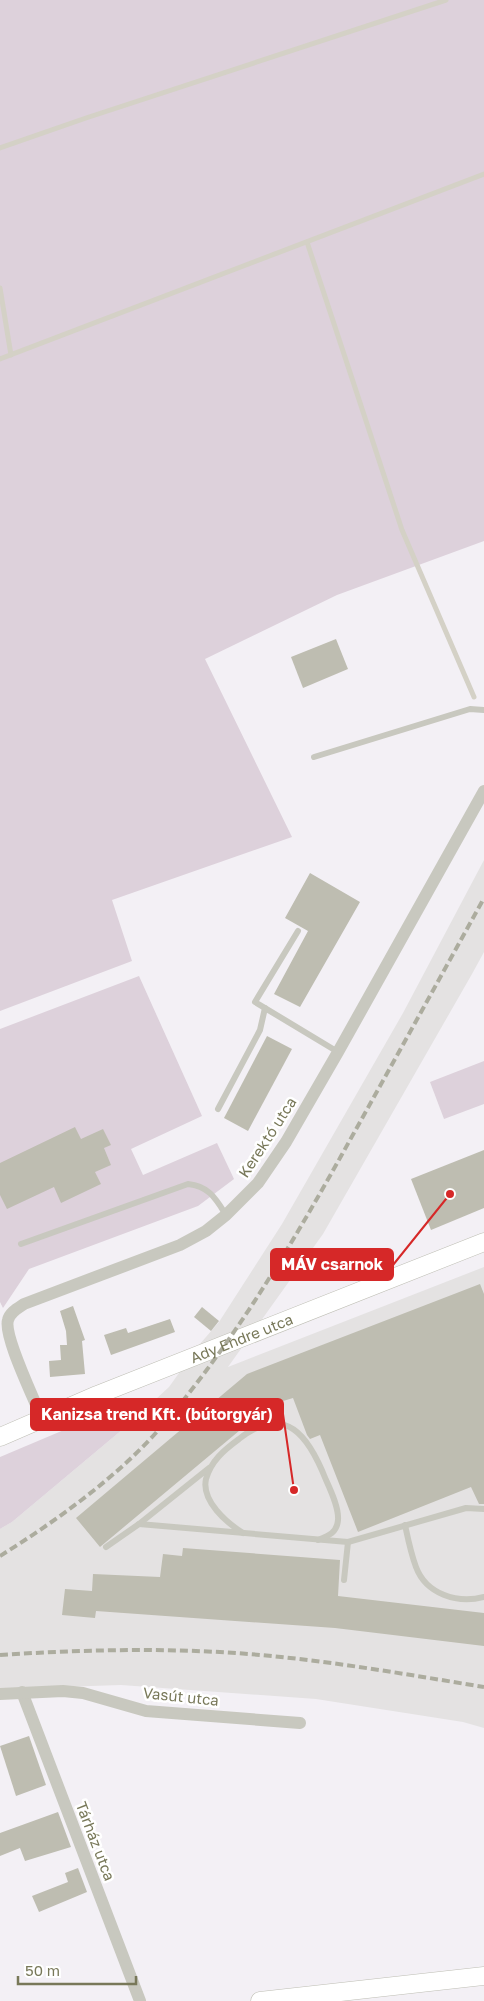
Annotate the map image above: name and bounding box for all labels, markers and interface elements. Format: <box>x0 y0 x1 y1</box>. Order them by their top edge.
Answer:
street label: Kerektó utca <box>234 1093 300 1181</box>
callout: MÁV csarnok <box>271 1249 393 1280</box>
text: MÁV csarnok <box>281 1254 384 1274</box>
street label: Ady Endre utca <box>187 1310 295 1366</box>
callout: Kanizsa trend Kft. (bútorgyár) <box>31 1399 283 1430</box>
text: Kanizsa trend Kft. (bútorgyár) <box>41 1404 273 1424</box>
street label: Vasút utca <box>142 1683 220 1709</box>
street label: Tárház utca <box>73 1799 119 1883</box>
scale bar <box>18 1954 135 1986</box>
text: 50 m <box>25 1961 60 1979</box>

